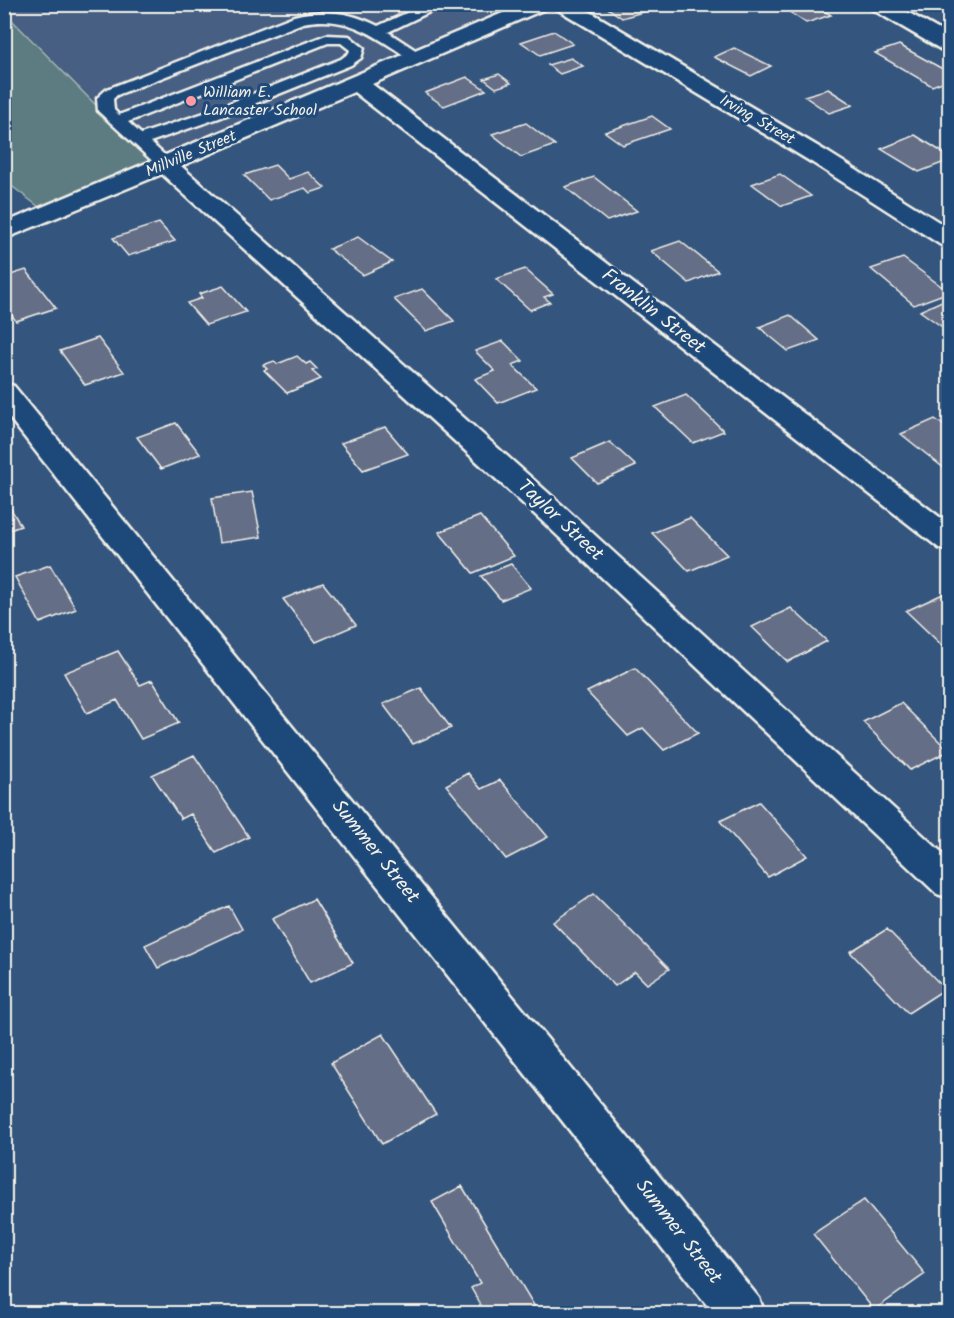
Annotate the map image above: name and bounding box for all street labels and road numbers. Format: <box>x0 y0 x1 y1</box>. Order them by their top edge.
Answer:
street label: Irving Street <box>714 88 800 152</box>
street label: Millville Street <box>142 123 241 184</box>
street label: Franklin Street <box>594 261 713 363</box>
street label: Taylor Street <box>509 472 611 570</box>
street label: Summer Street <box>323 793 427 911</box>
street label: Summer Street <box>626 1172 730 1292</box>

